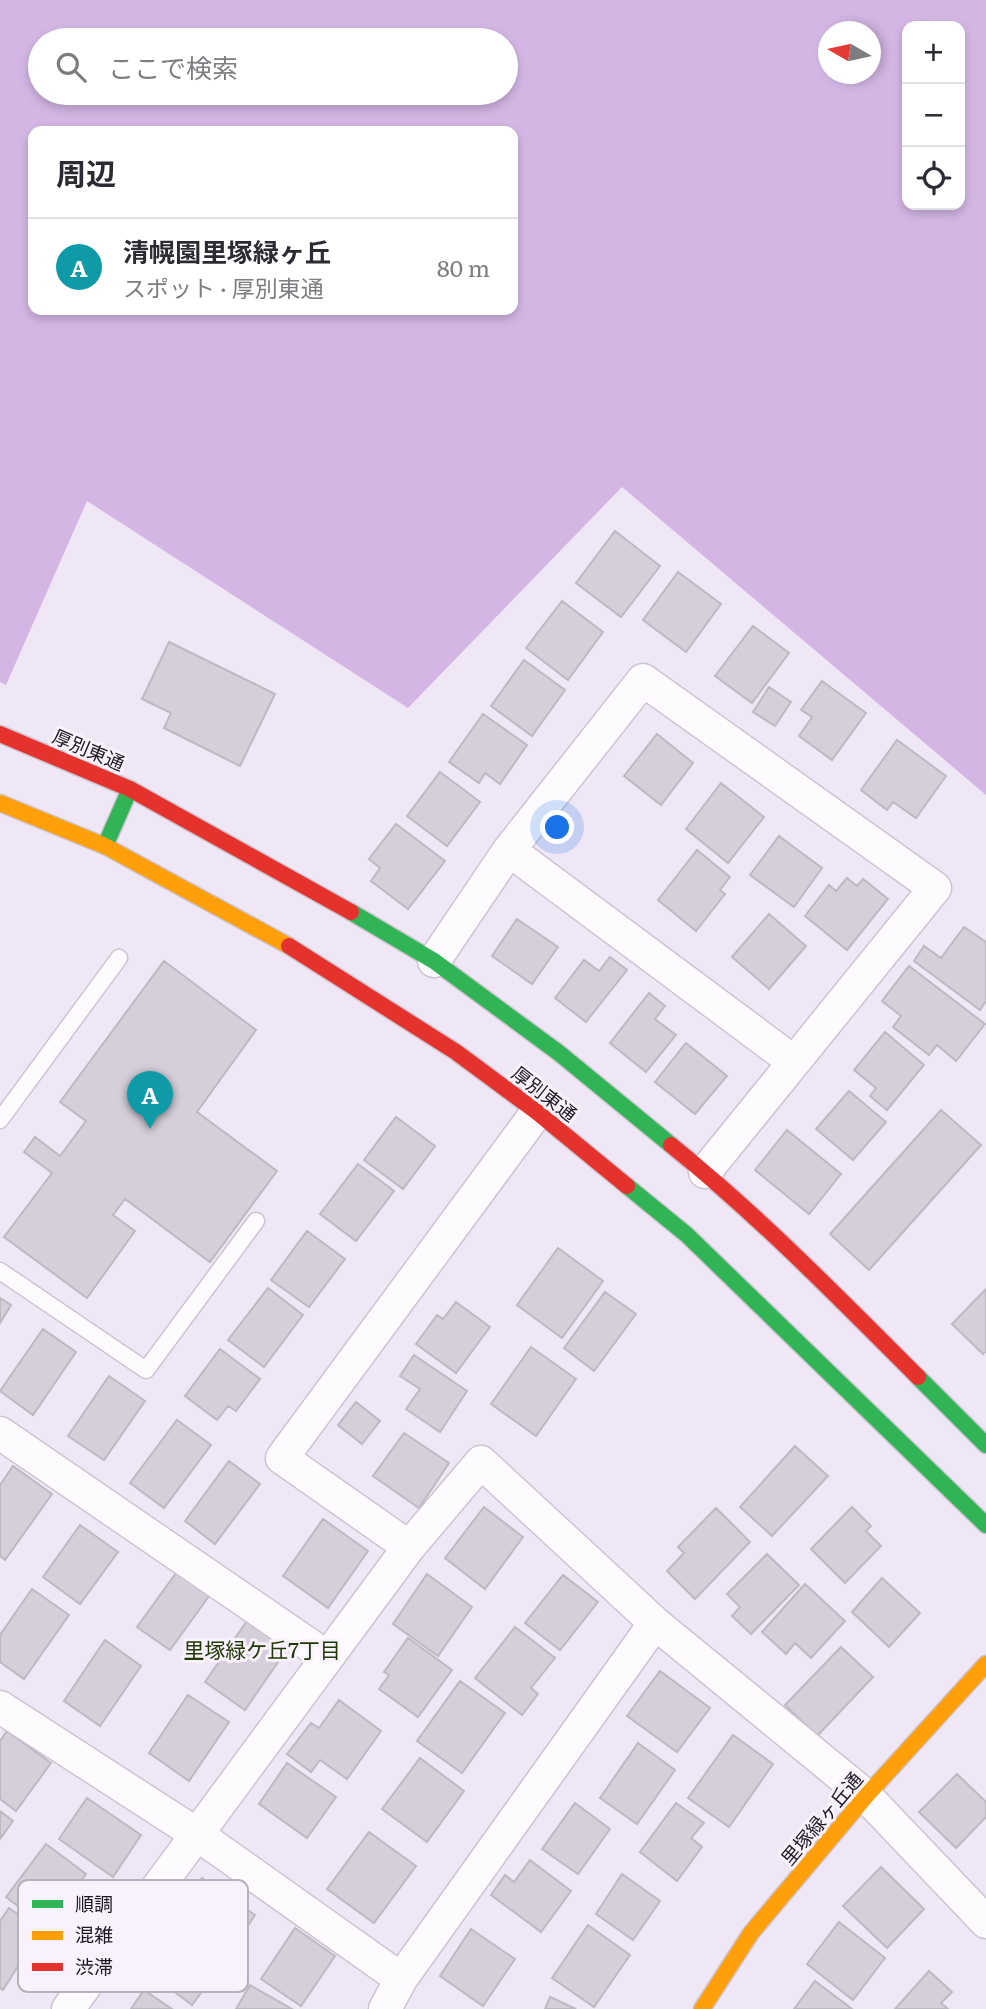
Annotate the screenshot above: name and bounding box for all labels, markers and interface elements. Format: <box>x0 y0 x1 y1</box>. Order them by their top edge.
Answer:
north arrow <box>818 21 881 84</box>
map controls <box>902 21 965 210</box>
button: + <box>902 21 965 84</box>
search box <box>28 28 518 105</box>
text: ここで検索 <box>108 47 238 86</box>
icon: search <box>52 48 90 86</box>
button: − <box>902 84 965 147</box>
button: locate <box>902 147 965 210</box>
text: 周辺 <box>56 150 116 194</box>
text: 清幌園里塚緑ヶ丘 <box>123 231 331 270</box>
text: A <box>70 250 88 284</box>
text: 80 m <box>437 250 490 284</box>
text: スポット · 厚別東通 <box>123 270 324 304</box>
street label: 厚別東通 <box>49 721 129 777</box>
your location <box>540 810 574 844</box>
street label: 厚別東通 <box>506 1059 584 1127</box>
pin: A <box>127 1071 173 1129</box>
district label: 里塚緑ケ丘7丁目 <box>183 1633 341 1664</box>
street label: 里塚緑ヶ丘通 <box>774 1765 868 1871</box>
legend <box>18 1880 248 1992</box>
text: 順調 <box>75 1889 113 1917</box>
text: 混雑 <box>75 1920 113 1948</box>
text: 渋滞 <box>75 1952 113 1980</box>

